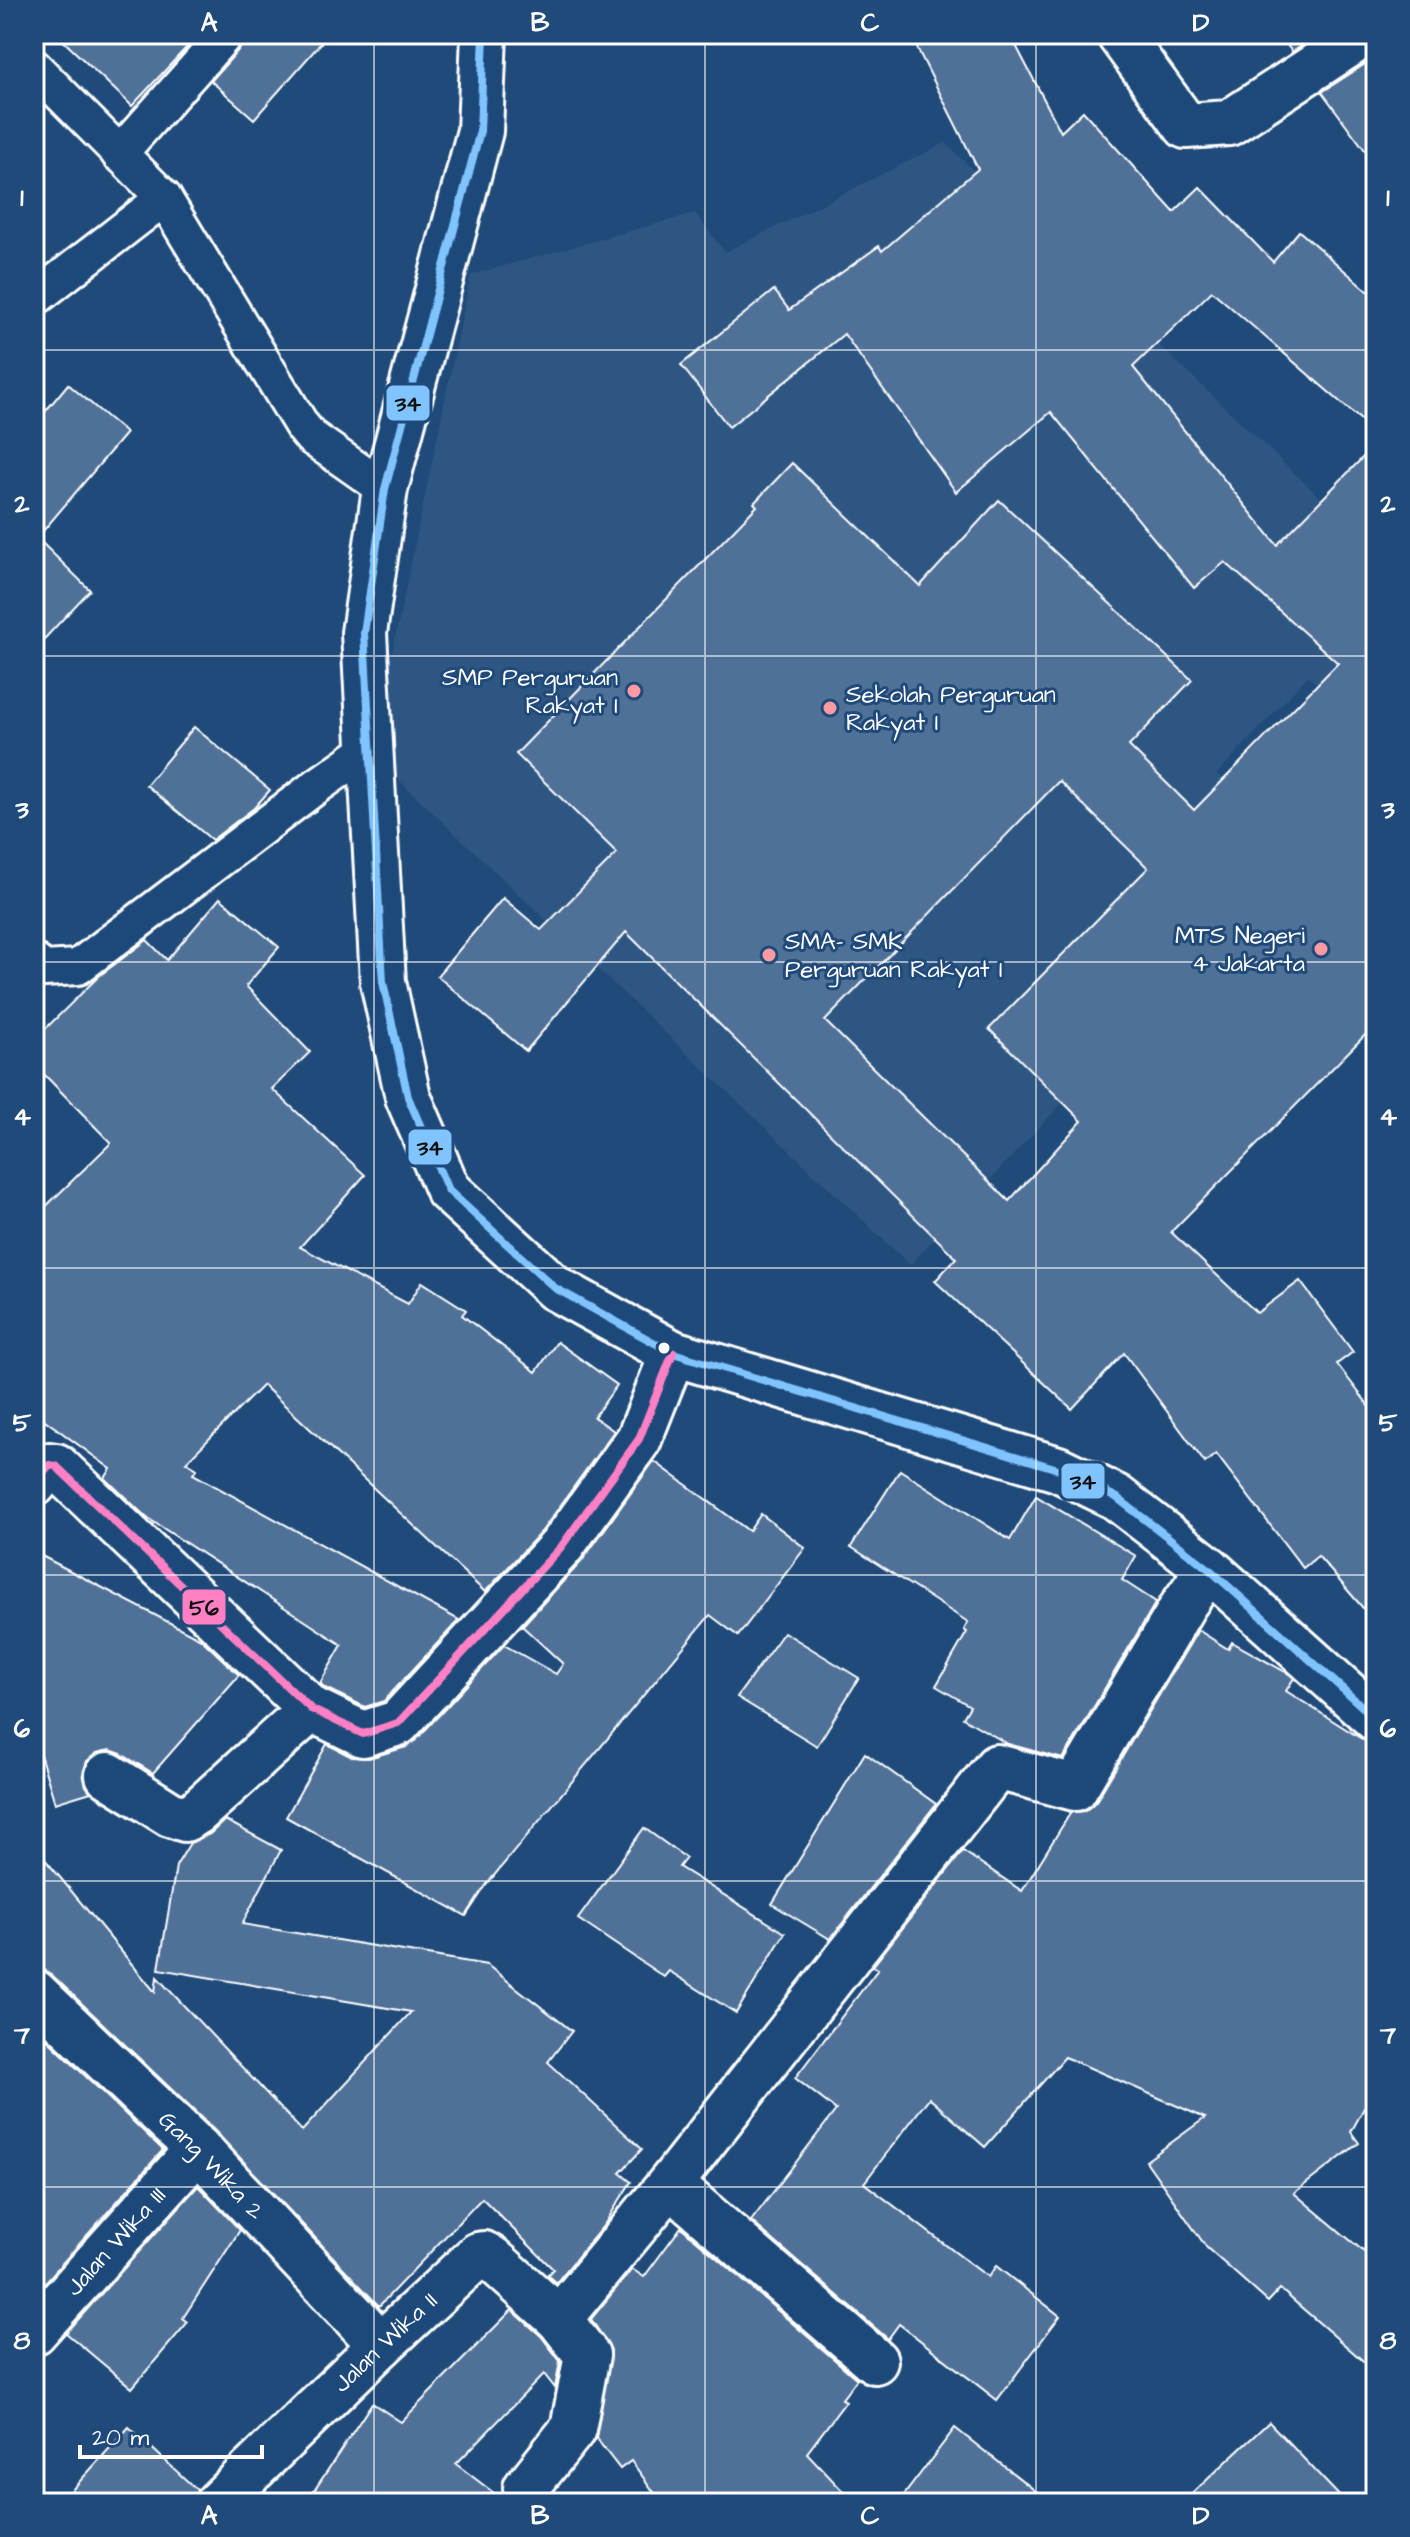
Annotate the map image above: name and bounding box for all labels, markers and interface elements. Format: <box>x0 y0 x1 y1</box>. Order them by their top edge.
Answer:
text: A <box>201 5 218 41</box>
text: B <box>531 5 550 41</box>
text: C <box>861 5 880 41</box>
text: D <box>1193 5 1210 41</box>
text: 1 <box>20 180 24 216</box>
text: 1 <box>1386 180 1390 216</box>
line badge: 34 <box>385 384 431 422</box>
text: 34 <box>394 389 422 420</box>
text: 2 <box>14 486 30 522</box>
text: 2 <box>1380 486 1396 522</box>
place label: SMP Perguruan Rakyat I <box>442 661 618 724</box>
place label: Sekolah Perguruan Rakyat I <box>846 678 1056 741</box>
marker: SMP Perguruan Rakyat I <box>625 682 643 700</box>
marker: Sekolah Perguruan Rakyat I <box>821 699 839 717</box>
text: 3 <box>14 792 29 828</box>
text: 3 <box>1380 792 1395 828</box>
place label: MTS Negeri 4 Jakarta <box>1175 919 1305 981</box>
place label: SMA- SMK Perguruan Rakyat I <box>785 925 1003 988</box>
marker: MTS Negeri 4 Jakarta <box>1312 940 1330 958</box>
marker: SMA- SMK Perguruan Rakyat I <box>760 946 778 964</box>
text: 4 <box>13 1099 31 1135</box>
text: 4 <box>1379 1099 1397 1135</box>
line badge: 34 <box>407 1128 453 1166</box>
text: 34 <box>416 1133 444 1164</box>
unlabelled marker <box>656 1340 672 1356</box>
text: 5 <box>13 1405 32 1441</box>
text: 5 <box>1379 1405 1398 1441</box>
line badge: 34 <box>1060 1462 1106 1500</box>
text: 34 <box>1069 1467 1097 1498</box>
line badge: 56 <box>181 1588 227 1626</box>
text: 56 <box>189 1593 219 1624</box>
text: 6 <box>14 1711 31 1747</box>
text: 6 <box>1380 1711 1397 1747</box>
text: 7 <box>13 2017 30 2053</box>
text: 7 <box>1379 2017 1396 2053</box>
street label: Gang Wika 2 <box>150 2104 272 2228</box>
street label: Jalan Wika III <box>58 2180 174 2304</box>
street label: Jalan Wika II <box>326 2285 446 2401</box>
text: 8 <box>14 2323 31 2359</box>
text: 8 <box>1380 2323 1397 2359</box>
scale bar <box>80 2409 262 2459</box>
text: 20 m <box>92 2421 149 2455</box>
text: A <box>201 2498 218 2534</box>
text: B <box>531 2498 550 2534</box>
text: C <box>861 2498 880 2534</box>
text: D <box>1193 2498 1210 2534</box>

